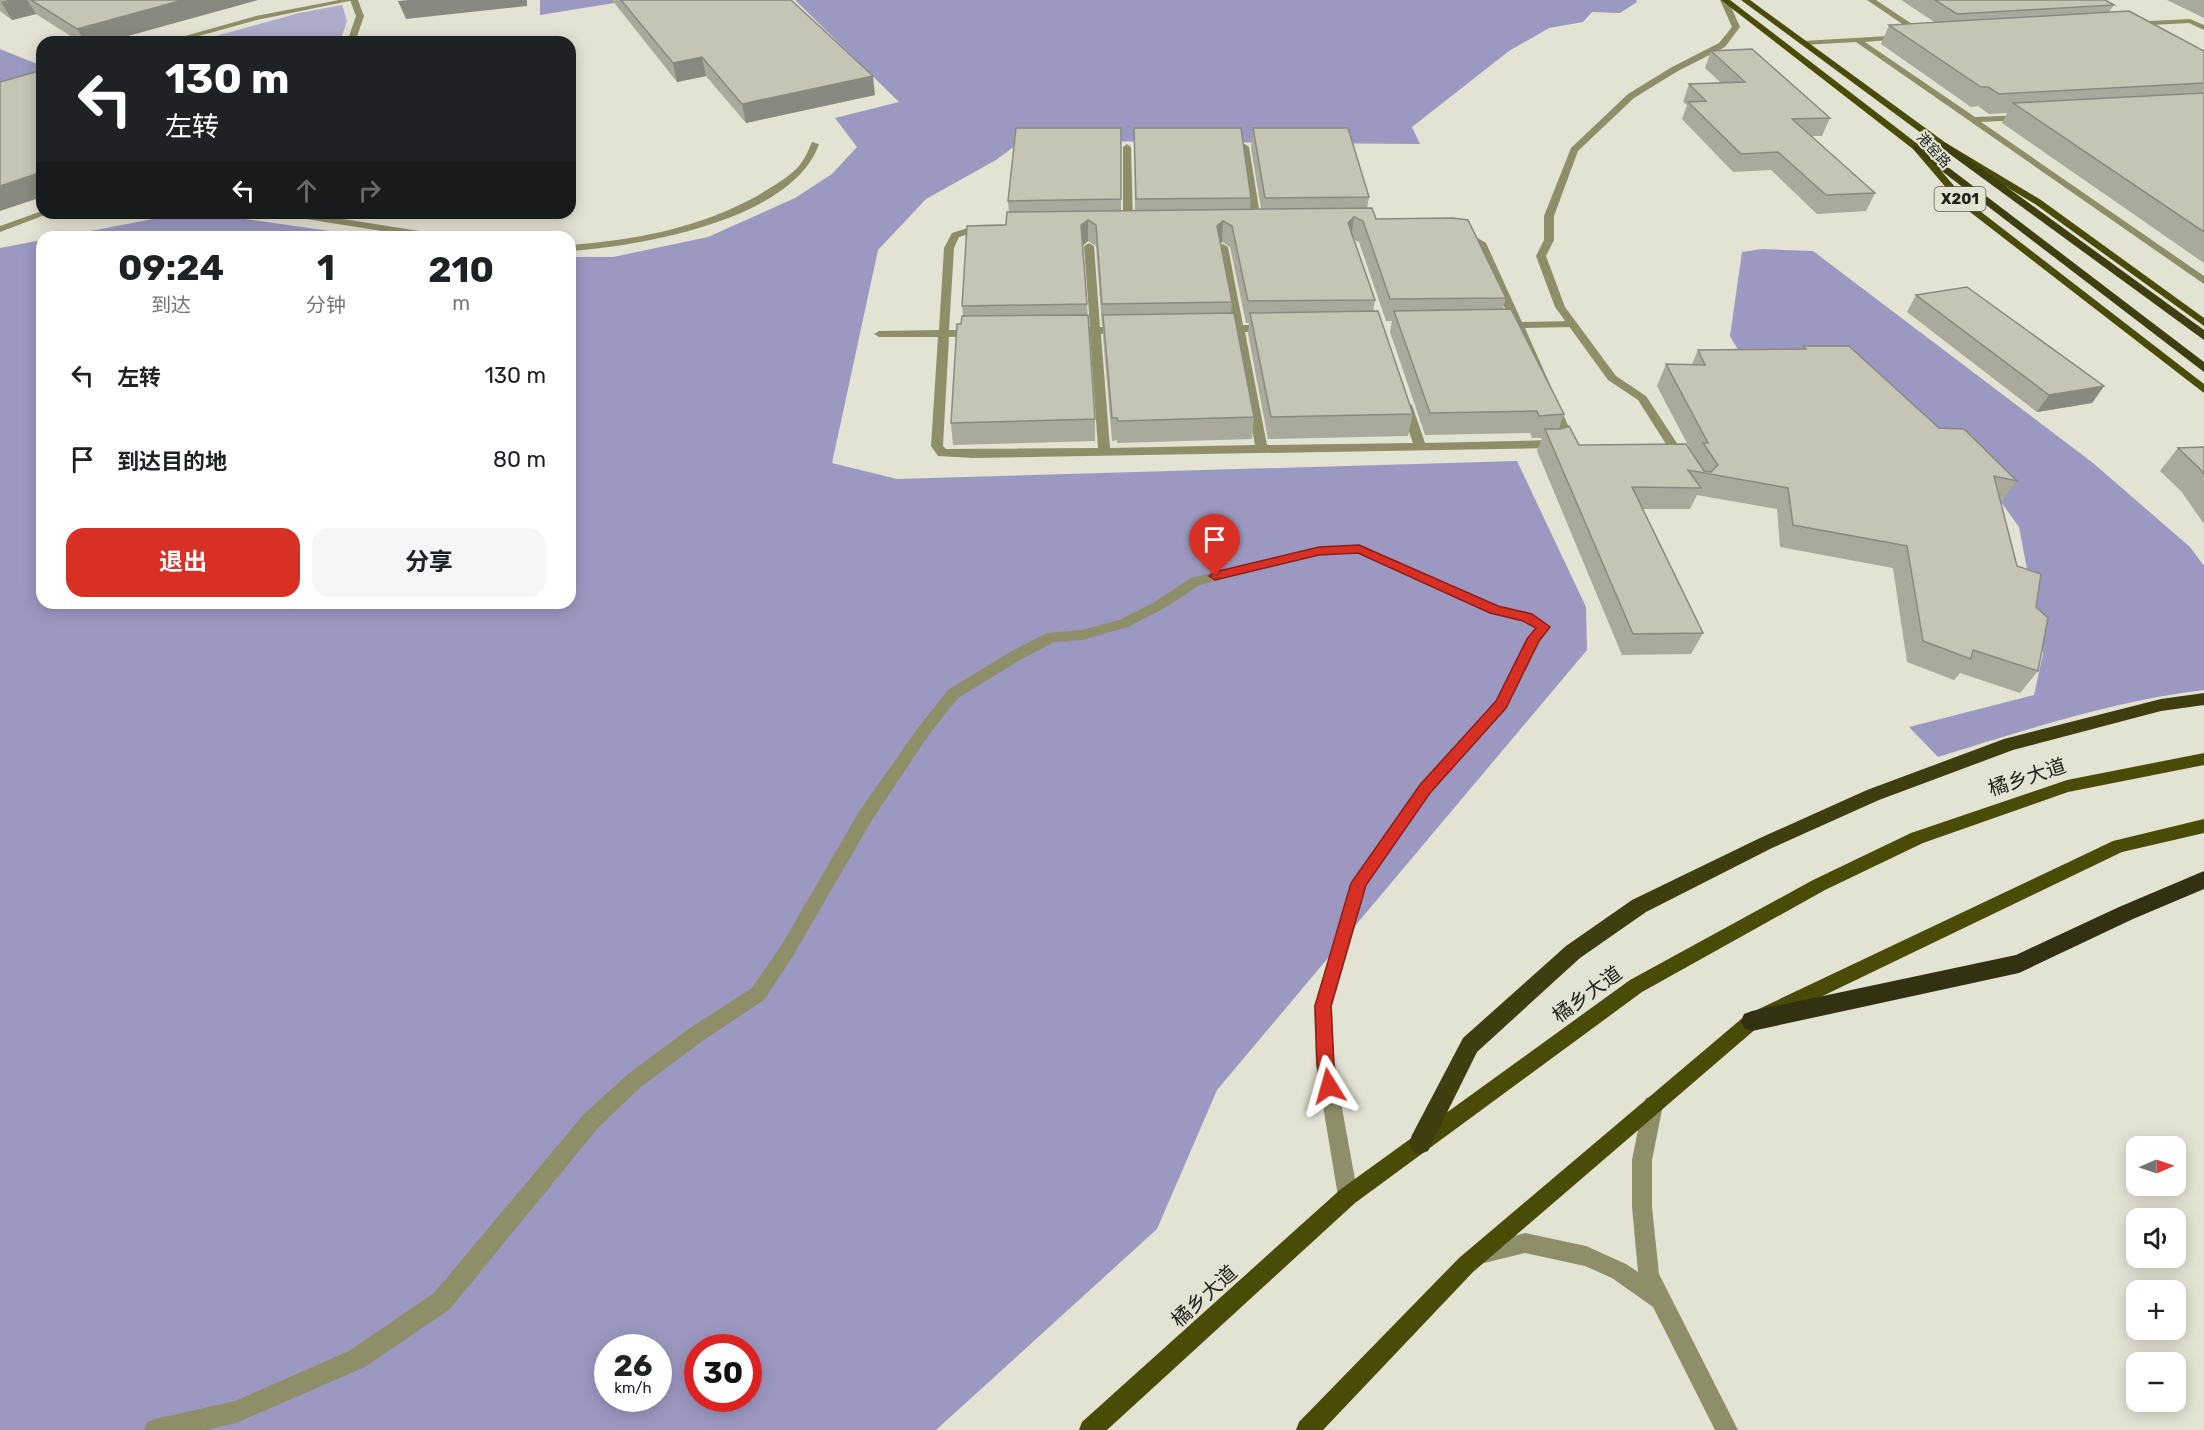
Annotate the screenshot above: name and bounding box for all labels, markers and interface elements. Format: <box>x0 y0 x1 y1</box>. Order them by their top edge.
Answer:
text: 130 m <box>165 54 290 104</box>
icon: left <box>66 60 144 138</box>
text: 左转 <box>165 111 219 143</box>
street label: 港窑路 <box>1913 129 1954 171</box>
icon: left <box>227 174 260 207</box>
icon: ahead <box>290 174 323 207</box>
icon: right <box>353 174 386 207</box>
road number: X201 <box>1934 187 1986 211</box>
text: 09:24 <box>118 246 224 289</box>
text: 1 <box>317 246 335 289</box>
text: 210 <box>428 248 494 291</box>
text: m <box>452 291 470 315</box>
text: 到达 <box>151 293 191 317</box>
text: 分钟 <box>306 293 346 317</box>
icon: left <box>66 359 99 392</box>
text: 130 m <box>484 362 546 389</box>
text: 左转 <box>117 364 161 391</box>
icon: arrive <box>66 443 99 476</box>
text: 80 m <box>493 446 546 473</box>
text: 到达目的地 <box>117 448 227 475</box>
pin <box>1189 514 1240 576</box>
icon: arrive <box>1198 523 1231 556</box>
button: 退出 <box>66 528 300 597</box>
button: 分享 <box>312 528 546 597</box>
street label: 橘乡大道 <box>1985 753 2069 801</box>
street label: 橘乡大道 <box>1548 961 1626 1027</box>
position arrow <box>1297 1054 1361 1118</box>
north arrow <box>2126 1136 2186 1196</box>
map controls <box>2126 1136 2186 1412</box>
button: sound <box>2126 1208 2186 1268</box>
street label: 橘乡大道 <box>1166 1260 1242 1332</box>
button: + <box>2126 1280 2186 1340</box>
speed limit sign: 30 <box>684 1334 762 1412</box>
text: 26 <box>613 1348 653 1384</box>
button: − <box>2126 1352 2186 1412</box>
text: km/h <box>614 1379 652 1397</box>

